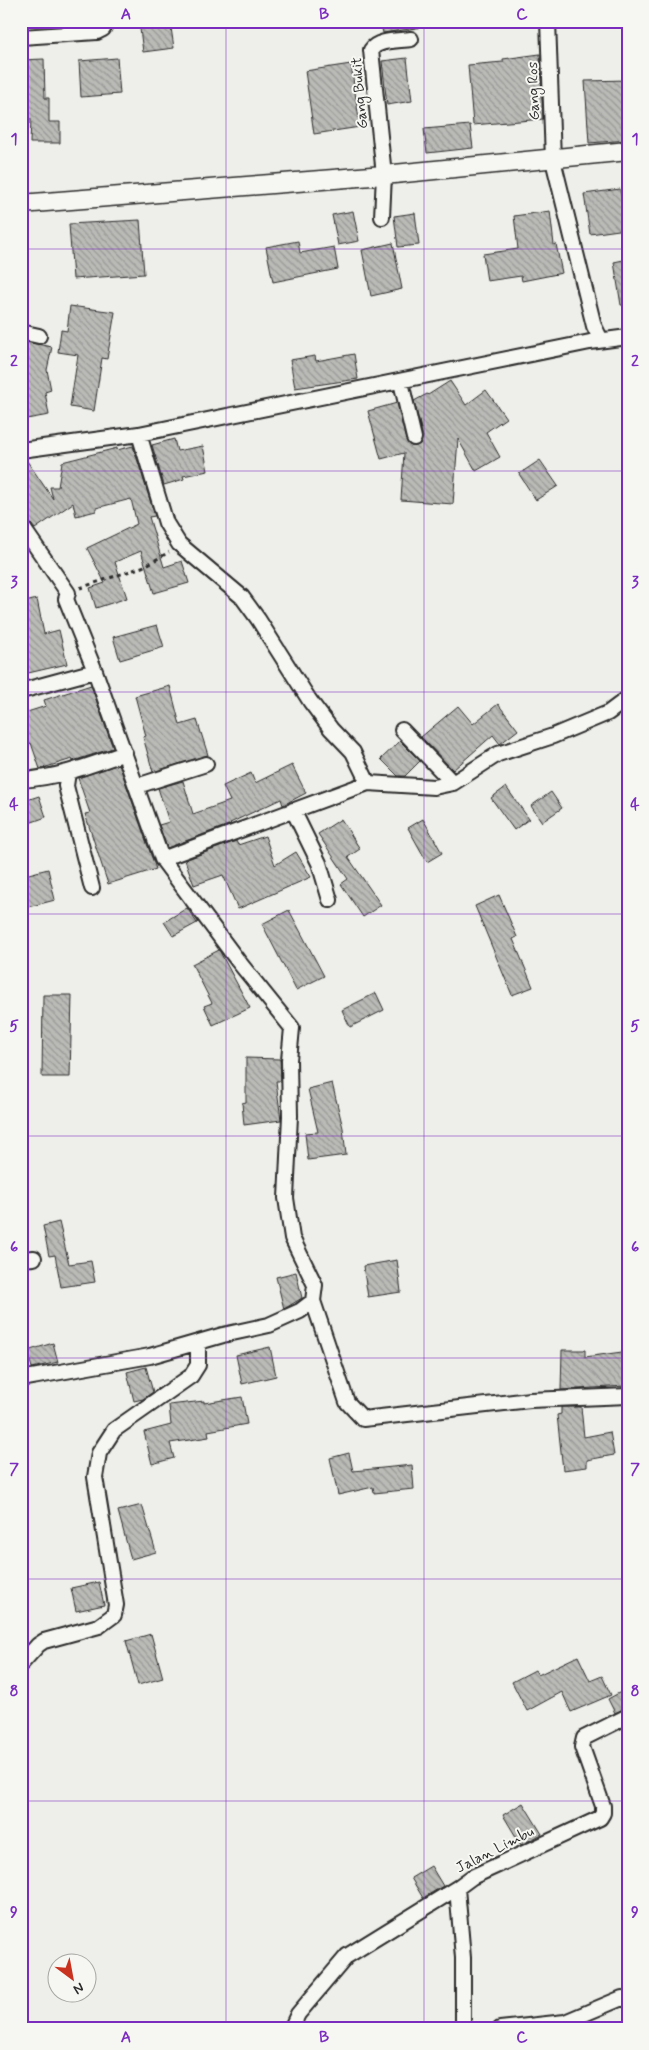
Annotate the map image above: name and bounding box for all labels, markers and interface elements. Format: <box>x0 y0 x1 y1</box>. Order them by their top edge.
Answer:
text: A <box>121 4 131 25</box>
text: B <box>319 4 329 25</box>
text: C <box>516 4 528 25</box>
street label: Gang Bukit <box>347 56 374 130</box>
street label: Gang Ros <box>523 61 546 121</box>
text: 1 <box>10 129 18 150</box>
text: 1 <box>631 129 639 150</box>
text: 2 <box>10 351 18 372</box>
text: 2 <box>631 351 639 372</box>
text: 3 <box>10 572 18 593</box>
text: 3 <box>631 572 639 593</box>
text: 4 <box>9 794 19 815</box>
text: 4 <box>630 794 640 815</box>
text: 5 <box>9 1016 19 1037</box>
text: 5 <box>630 1016 640 1037</box>
text: 6 <box>10 1237 18 1258</box>
text: 6 <box>631 1237 639 1258</box>
text: 7 <box>9 1459 19 1480</box>
text: 7 <box>630 1459 640 1480</box>
text: 8 <box>9 1681 19 1702</box>
text: 8 <box>630 1681 640 1702</box>
street label: Jalan Limbu <box>453 1822 538 1878</box>
text: 9 <box>10 1902 18 1923</box>
text: 9 <box>631 1902 639 1923</box>
north arrow <box>48 1952 98 2002</box>
text: N <box>70 1978 87 1998</box>
text: A <box>121 2027 131 2048</box>
text: B <box>319 2027 329 2048</box>
text: C <box>516 2027 528 2048</box>

